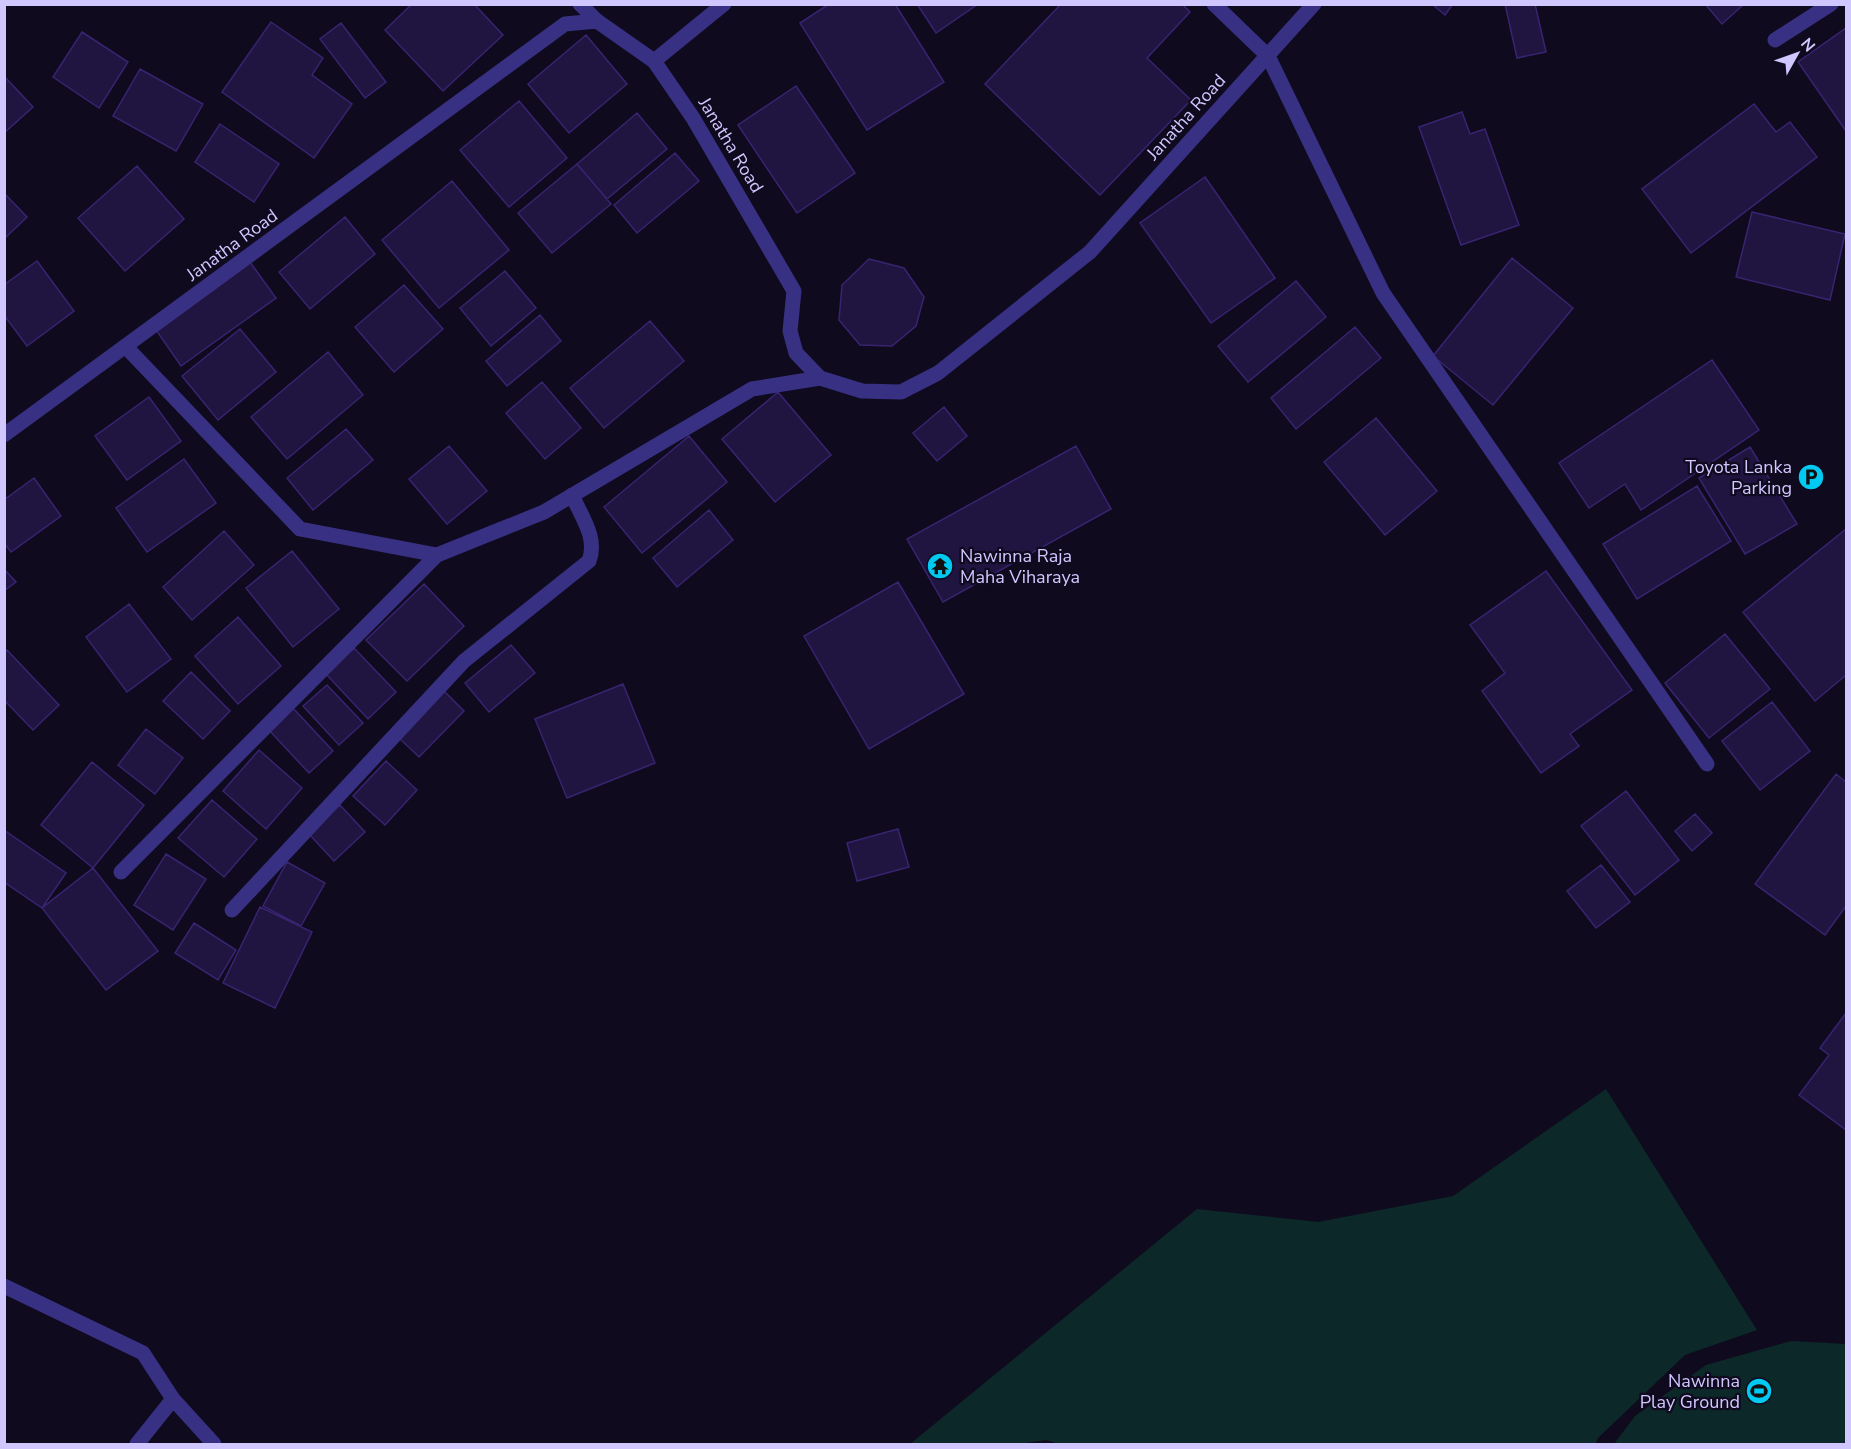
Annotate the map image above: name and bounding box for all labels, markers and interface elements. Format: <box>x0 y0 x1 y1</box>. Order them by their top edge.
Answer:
north arrow <box>1767 24 1827 84</box>
text: N <box>1795 33 1820 57</box>
street label: Janatha Road <box>1140 69 1231 166</box>
street label: Janatha Road <box>692 92 769 197</box>
street label: Janatha Road <box>181 204 283 287</box>
place label: Toyota Lanka Parking <box>1685 455 1792 500</box>
parking icon: Toyota Lanka Parking <box>1796 462 1826 492</box>
place label: Nawinna Raja Maha Viharaya <box>960 544 1080 589</box>
temple icon: Nawinna Raja Maha Viharaya <box>925 551 955 581</box>
place label: Nawinna Play Ground <box>1640 1369 1740 1414</box>
sports icon: Nawinna Play Ground <box>1744 1376 1774 1406</box>

